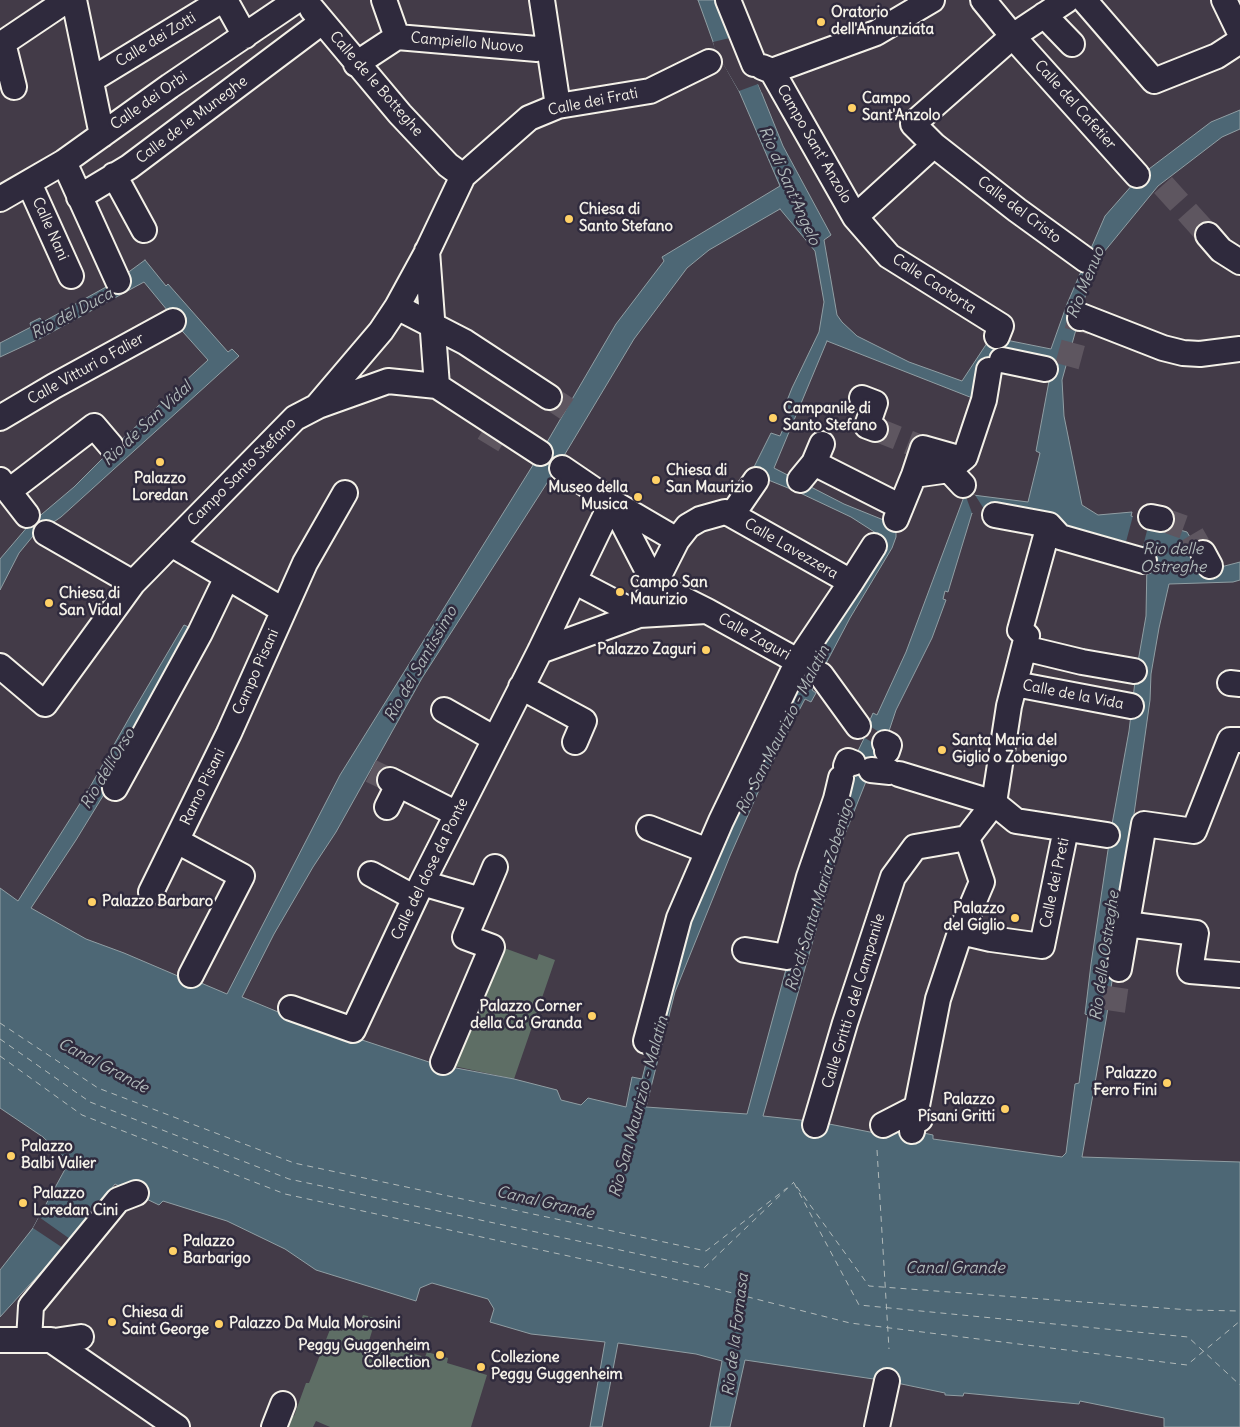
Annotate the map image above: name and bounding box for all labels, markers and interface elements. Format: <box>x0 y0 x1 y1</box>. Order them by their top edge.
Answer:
place label: Oratorio dell'Annunziata <box>831 4 934 39</box>
street label: Calle dei Zotti <box>113 9 199 71</box>
marker: Oratorio dell'Annunziata <box>815 16 827 28</box>
street label: Calle de le Botteghe <box>325 28 427 140</box>
street label: Campiello Nuovo <box>410 29 524 57</box>
street label: Calle del Cafetier <box>1030 57 1120 153</box>
street label: Calle dei Orbi <box>107 68 191 134</box>
street label: Calle de le Muneghe <box>133 72 251 168</box>
street label: Campo Sant' Anzolo <box>773 81 855 207</box>
street label: Calle dei Frati <box>546 84 640 120</box>
place label: Campo Sant'Anzolo <box>862 90 940 125</box>
marker: Campo Sant'Anzolo <box>846 102 858 114</box>
water label: Rio di Sant'Angelo <box>754 124 824 248</box>
street label: Calle del Cristo <box>974 173 1064 247</box>
street label: Calle Nani <box>28 194 72 264</box>
place label: Chiesa di Santo Stefano <box>579 201 673 236</box>
marker: Chiesa di Santo Stefano <box>563 213 575 225</box>
water label: Rio Menuo <box>1063 244 1109 322</box>
street label: Calle Caotorta <box>889 250 979 318</box>
water label: Rio del Duca <box>28 284 116 344</box>
street label: Calle Vitturi o Falier <box>25 329 147 409</box>
water label: Rio de San Vidal <box>98 378 196 470</box>
place label: Campanile di Santo Stefano <box>783 400 877 435</box>
marker: Campanile di Santo Stefano <box>767 412 779 424</box>
street label: Campo Santo Stefano <box>184 414 300 530</box>
marker: Palazzo Loredan <box>154 456 166 468</box>
place label: Chiesa di San Maurizio <box>666 462 753 497</box>
place label: Palazzo Loredan <box>132 470 188 505</box>
marker: Chiesa di San Maurizio <box>650 474 662 486</box>
place label: Museo della Musica <box>548 479 628 514</box>
marker: Museo della Musica <box>632 491 644 503</box>
street label: Calle Lavezzera <box>741 515 841 583</box>
water label: Rio delle Ostreghe <box>1140 539 1206 577</box>
place label: Campo San Maurizio <box>630 574 708 609</box>
place label: Chiesa di San Vidal <box>59 585 122 620</box>
marker: Campo San Maurizio <box>614 586 626 598</box>
marker: Chiesa di San Vidal <box>43 597 55 609</box>
water label: Rio del Santissimo <box>380 603 462 725</box>
street label: Calle Zaguri <box>715 610 793 664</box>
street label: Campo Pisani <box>229 626 283 718</box>
place label: Palazzo Zaguri <box>597 641 696 659</box>
water label: Rio San Maurizio - Malatin <box>732 642 834 818</box>
marker: Palazzo Zaguri <box>700 644 712 656</box>
street label: Calle de la Vida <box>1021 676 1125 714</box>
water label: Rio dell'Orso <box>77 726 139 812</box>
place label: Santa Maria del Giglio o Zobenigo <box>952 732 1067 767</box>
marker: Santa Maria del Giglio o Zobenigo <box>936 744 948 756</box>
street label: Ramo Pisani <box>177 746 229 828</box>
street label: Calle del dose da Ponte <box>388 795 472 943</box>
water label: Rio di Santa Maria Zobenigo <box>782 797 858 993</box>
street label: Calle dei Preti <box>1037 836 1073 930</box>
water label: Rio delle Ostreghe <box>1086 890 1124 1022</box>
place label: Palazzo Barbaro <box>102 893 213 911</box>
marker: Palazzo Barbaro <box>86 896 98 908</box>
place label: Palazzo del Giglio <box>944 900 1005 935</box>
street label: Calle Gritti o del Campanile <box>819 911 889 1091</box>
marker: Palazzo del Giglio <box>1009 912 1021 924</box>
place label: Palazzo Corner della Ca' Granda <box>470 998 582 1033</box>
marker: Palazzo Corner della Ca' Granda <box>586 1010 598 1022</box>
water label: Rio San Maurizio - Malatin <box>606 1014 672 1200</box>
water label: Canal Grande <box>55 1034 151 1098</box>
place label: Palazzo Ferro Fini <box>1093 1065 1157 1100</box>
marker: Palazzo Ferro Fini <box>1161 1077 1173 1089</box>
place label: Palazzo Pisani Gritti <box>918 1091 995 1126</box>
marker: Palazzo Pisani Gritti <box>999 1103 1011 1115</box>
place label: Palazzo Balbi Valier <box>21 1138 96 1173</box>
marker: Palazzo Balbi Valier <box>5 1150 17 1162</box>
water label: Canal Grande <box>494 1182 596 1224</box>
place label: Palazzo Loredan Cini <box>33 1185 118 1220</box>
marker: Palazzo Loredan Cini <box>17 1197 29 1209</box>
place label: Palazzo Barbarigo <box>183 1233 251 1268</box>
marker: Palazzo Barbarigo <box>167 1245 179 1257</box>
water label: Canal Grande <box>905 1258 1005 1278</box>
water label: Rio de la Fornasa <box>719 1273 753 1397</box>
place label: Chiesa di Saint George <box>122 1304 209 1339</box>
place label: Palazzo Da Mula Morosini <box>229 1315 401 1333</box>
marker: Chiesa di Saint George <box>106 1316 118 1328</box>
marker: Palazzo Da Mula Morosini <box>213 1318 225 1330</box>
place label: Peggy Guggenheim Collection <box>298 1337 430 1372</box>
marker: Peggy Guggenheim Collection <box>434 1349 446 1361</box>
place label: Collezione Peggy Guggenheim <box>491 1349 623 1384</box>
marker: Collezione Peggy Guggenheim <box>475 1361 487 1373</box>

